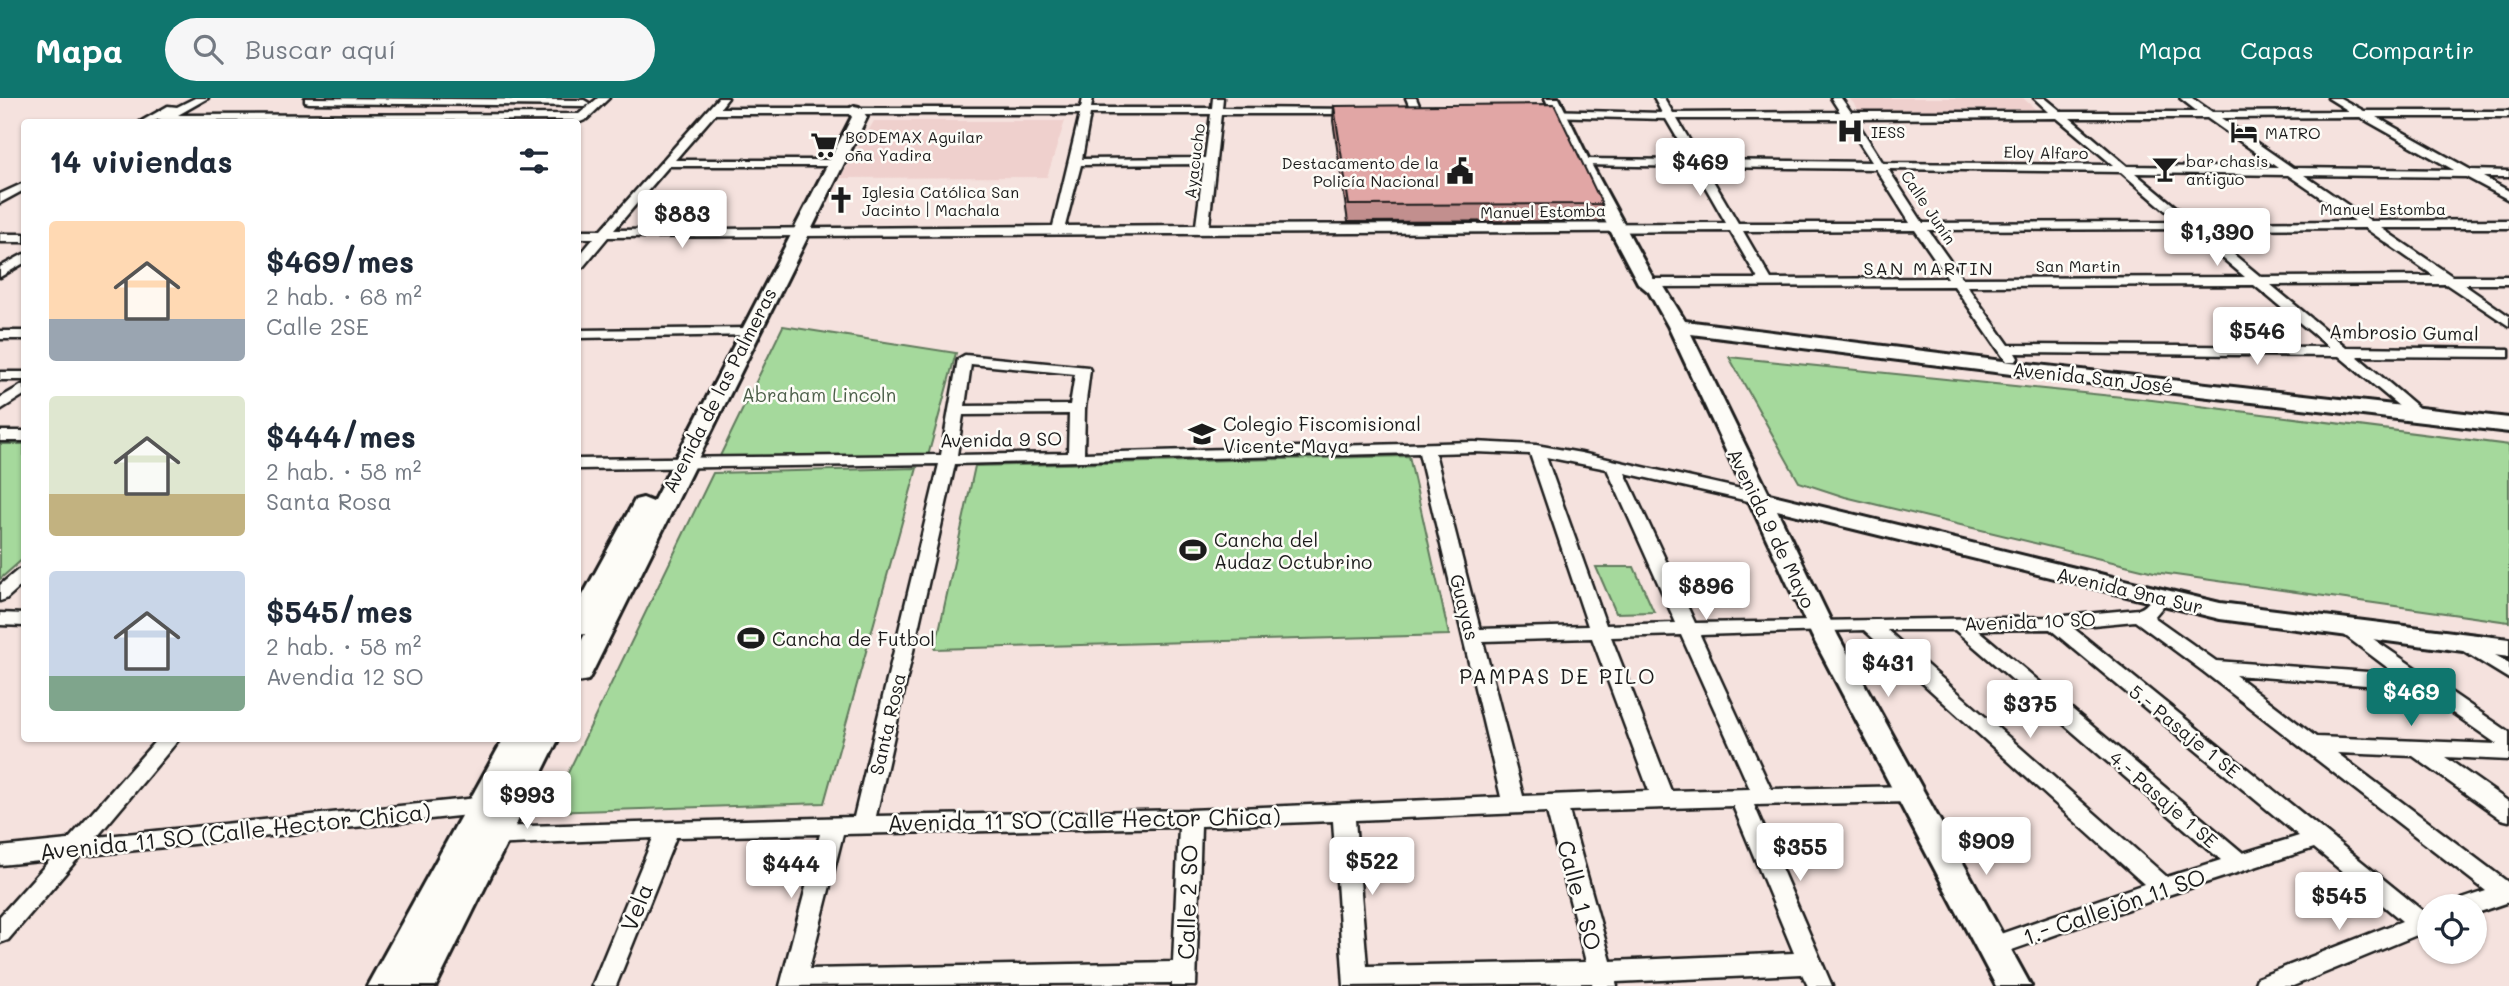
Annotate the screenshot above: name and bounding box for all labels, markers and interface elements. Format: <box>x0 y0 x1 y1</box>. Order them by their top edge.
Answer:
search box <box>165 18 655 81</box>
text: Mapa <box>35 28 123 71</box>
icon: search <box>189 30 227 68</box>
text: Buscar aquí <box>245 32 396 66</box>
text: Mapa <box>2138 34 2202 65</box>
text: Capas <box>2240 34 2314 65</box>
text: Compartir <box>2352 34 2474 65</box>
hospital icon: IESS <box>1835 116 1865 146</box>
hotel icon: MATRO <box>2229 117 2259 147</box>
place label: IESS <box>1871 121 1905 142</box>
street label: Ayacucho <box>1179 122 1209 200</box>
place label: MATRO <box>2265 122 2321 143</box>
place label: BODEMAX Aguilar oña Yadira <box>845 126 983 165</box>
supermarket icon: BODEMAX Aguilar oña Yadira <box>809 130 839 160</box>
pin: $469 <box>1659 139 1741 198</box>
text: 14 viviendas <box>49 141 233 181</box>
street label: Eloy Alfaro <box>2003 141 2089 163</box>
icon: filters <box>515 142 553 180</box>
text: $469 <box>1672 146 1728 176</box>
place label: bar chasis antiguo <box>2186 150 2268 189</box>
place label: Destacamento de la Policía Nacional <box>1282 152 1439 191</box>
bar icon: bar chasis antiguo <box>2150 154 2180 184</box>
public building icon: Destacamento de la Policía Nacional <box>1445 156 1475 186</box>
street label: Calle Junín <box>1897 166 1961 248</box>
place label: Iglesia Católica San Jacinto | Machala <box>862 181 1019 220</box>
church icon: Iglesia Católica San Jacinto | Machala <box>826 185 856 215</box>
pin: $883 <box>641 190 723 250</box>
text: $883 <box>654 198 710 228</box>
street label: Manuel Estomba <box>2320 198 2446 219</box>
street label: Manuel Estomba <box>1480 199 1606 223</box>
pin: $1,390 <box>2160 208 2274 268</box>
text: $1,390 <box>2180 216 2254 246</box>
text: $469/mes <box>266 241 414 281</box>
icon: home <box>105 249 189 333</box>
street label: San Martin <box>2036 255 2120 276</box>
district label: SAN MARTIN <box>1863 256 1995 280</box>
text: 2 hab. · 68 m² <box>266 281 422 311</box>
street label: Avenida de las Palmeras <box>656 283 782 497</box>
pin: $546 <box>2216 308 2298 367</box>
text: Calle 2SE <box>266 311 369 341</box>
text: $546 <box>2229 315 2285 345</box>
street label: Ambrosio Gumal <box>2329 318 2479 346</box>
street label: Avenida San José <box>2012 356 2174 398</box>
park label: Abraham Lincoln <box>742 382 896 407</box>
place label: Colegio Fiscomisional Vicente Maya <box>1223 411 1421 458</box>
text: $444/mes <box>266 416 416 456</box>
school or university icon: Colegio Fiscomisional Vicente Maya <box>1187 419 1217 449</box>
icon: home <box>105 424 189 508</box>
street label: Avenida 9 SO <box>940 425 1062 453</box>
street label: Avenida 9 de Mayo <box>1722 444 1822 612</box>
text: 2 hab. · 58 m² <box>266 456 421 486</box>
text: Santa Rosa <box>266 486 392 516</box>
place label: Cancha del Audaz Octubrino <box>1214 527 1372 574</box>
sports icon: Cancha del Audaz Octubrino <box>1178 535 1208 565</box>
street label: Avenida 9na Sur <box>2054 561 2206 619</box>
pin: $896 <box>1665 562 1747 622</box>
text: $896 <box>1678 570 1734 600</box>
street label: Guayas <box>1445 571 1485 643</box>
text: $545/mes <box>266 591 413 631</box>
icon: home <box>105 599 189 683</box>
street label: Avenida 10 SO <box>1964 606 2096 636</box>
sports icon: Cancha de Futbol <box>736 623 766 653</box>
place label: Cancha de Futbol <box>772 626 935 651</box>
text: 2 hab. · 58 m² <box>266 631 421 661</box>
pin: $431 <box>1847 640 1929 699</box>
text: $431 <box>1862 647 1914 677</box>
text: Avendia 12 SO <box>266 661 424 691</box>
district label: PAMPAS DE PILO <box>1459 662 1657 689</box>
pin: $469 <box>2370 668 2452 728</box>
street label: Santa Rosa <box>863 671 911 777</box>
text: $469 <box>2383 676 2439 706</box>
street label: 5.- Pasaje 1 SE <box>2124 679 2246 783</box>
pin: $375 <box>1989 680 2071 740</box>
text: $375 <box>2003 688 2057 718</box>
street label: 4.- Pasaje 1 SE <box>2105 745 2224 853</box>
pin: $993 <box>486 772 568 831</box>
text: $993 <box>499 779 555 809</box>
street label: Avenida 11 SO (Calle Hector Chica) <box>38 796 432 866</box>
street label: Avenida 11 SO (Calle Hector Chica) <box>887 801 1281 837</box>
pin: $909 <box>1945 818 2027 877</box>
pin: $355 <box>1759 824 1841 883</box>
text: $909 <box>1958 825 2014 855</box>
text: $355 <box>1773 831 1827 861</box>
street label: Calle 1 SO <box>1551 837 1609 953</box>
pin: $522 <box>1331 838 1413 897</box>
pin: $444 <box>750 840 832 900</box>
street label: Calle 2 SO <box>1170 844 1204 960</box>
text: $522 <box>1345 845 1399 875</box>
text: $444 <box>762 848 820 878</box>
street label: 1.- Callejón 11 SO <box>2019 861 2209 951</box>
pin: $545 <box>2298 872 2380 932</box>
street label: Vela <box>613 879 659 935</box>
text: $545 <box>2311 880 2367 910</box>
map controls <box>2417 894 2487 964</box>
button: locate <box>2417 894 2487 964</box>

